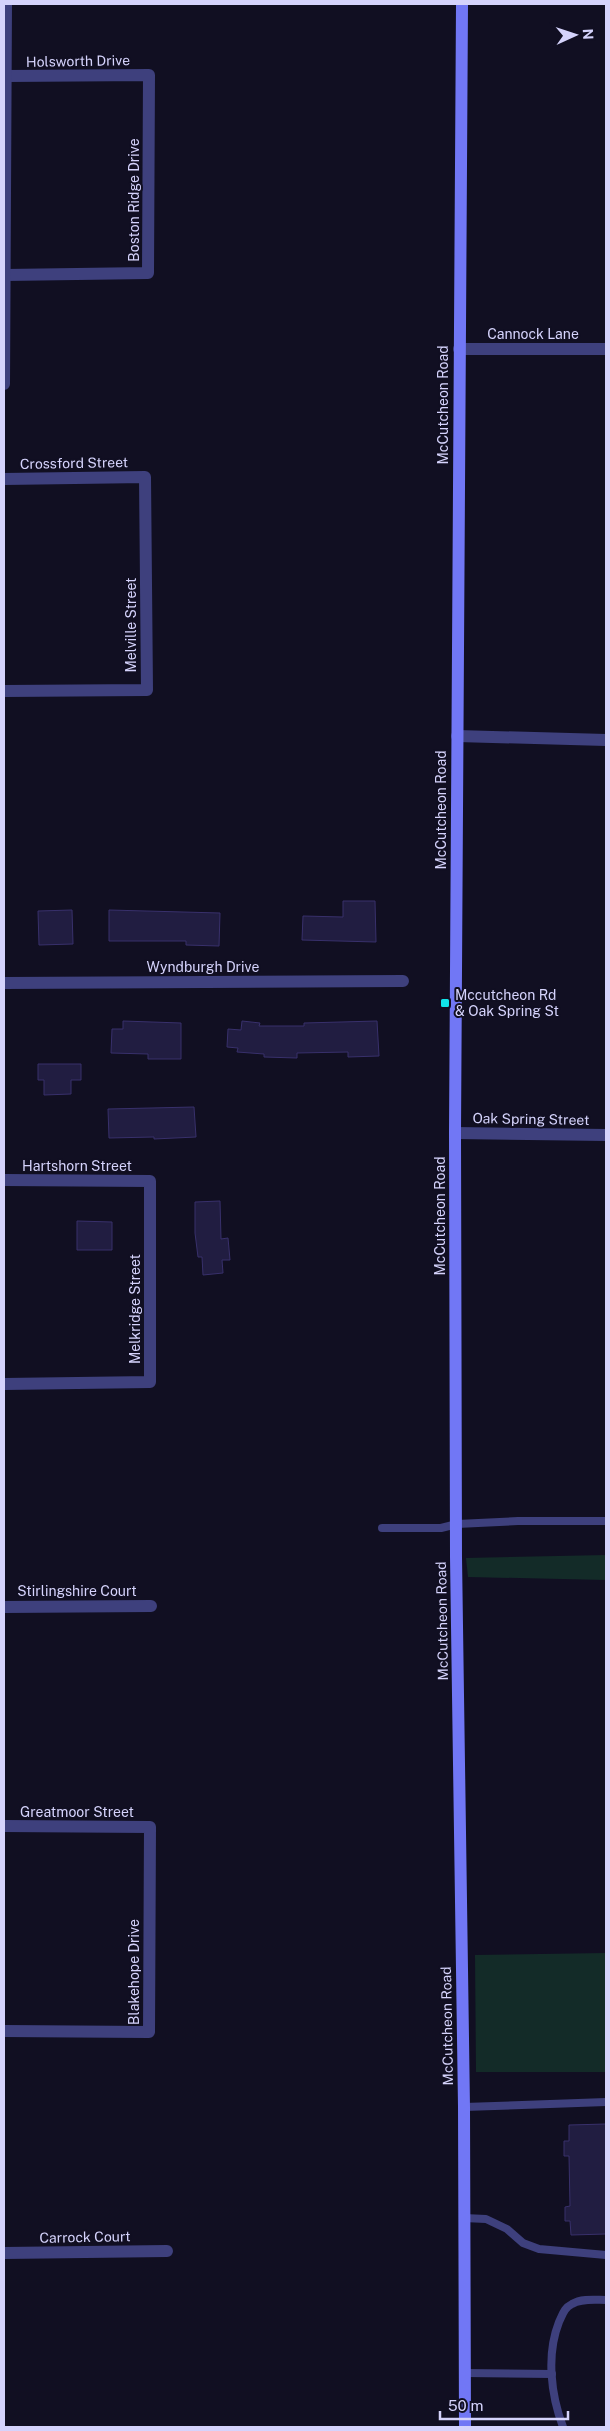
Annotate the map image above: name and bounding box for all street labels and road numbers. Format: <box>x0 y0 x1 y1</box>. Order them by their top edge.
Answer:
street label: Holsworth Drive <box>26 52 130 70</box>
street label: Boston Ridge Drive <box>126 138 142 262</box>
street label: Cannock Lane <box>487 326 579 342</box>
street label: McCutcheon Road <box>435 345 451 465</box>
street label: Crossford Street <box>20 454 128 472</box>
street label: Melville Street <box>123 578 139 672</box>
street label: McCutcheon Road <box>433 750 449 870</box>
street label: Wyndburgh Drive <box>147 959 259 975</box>
street label: Oak Spring Street <box>472 1110 590 1128</box>
street label: McCutcheon Road <box>432 1156 448 1276</box>
street label: Hartshorn Street <box>22 1158 132 1174</box>
street label: Melkridge Street <box>127 1254 143 1364</box>
street label: McCutcheon Road <box>433 1561 451 1681</box>
street label: Stirlingshire Court <box>17 1583 137 1599</box>
street label: Greatmoor Street <box>20 1804 134 1820</box>
street label: Blakehope Drive <box>126 1919 142 2025</box>
street label: McCutcheon Road <box>438 1966 456 2086</box>
street label: Carrock Court <box>39 2228 131 2246</box>

